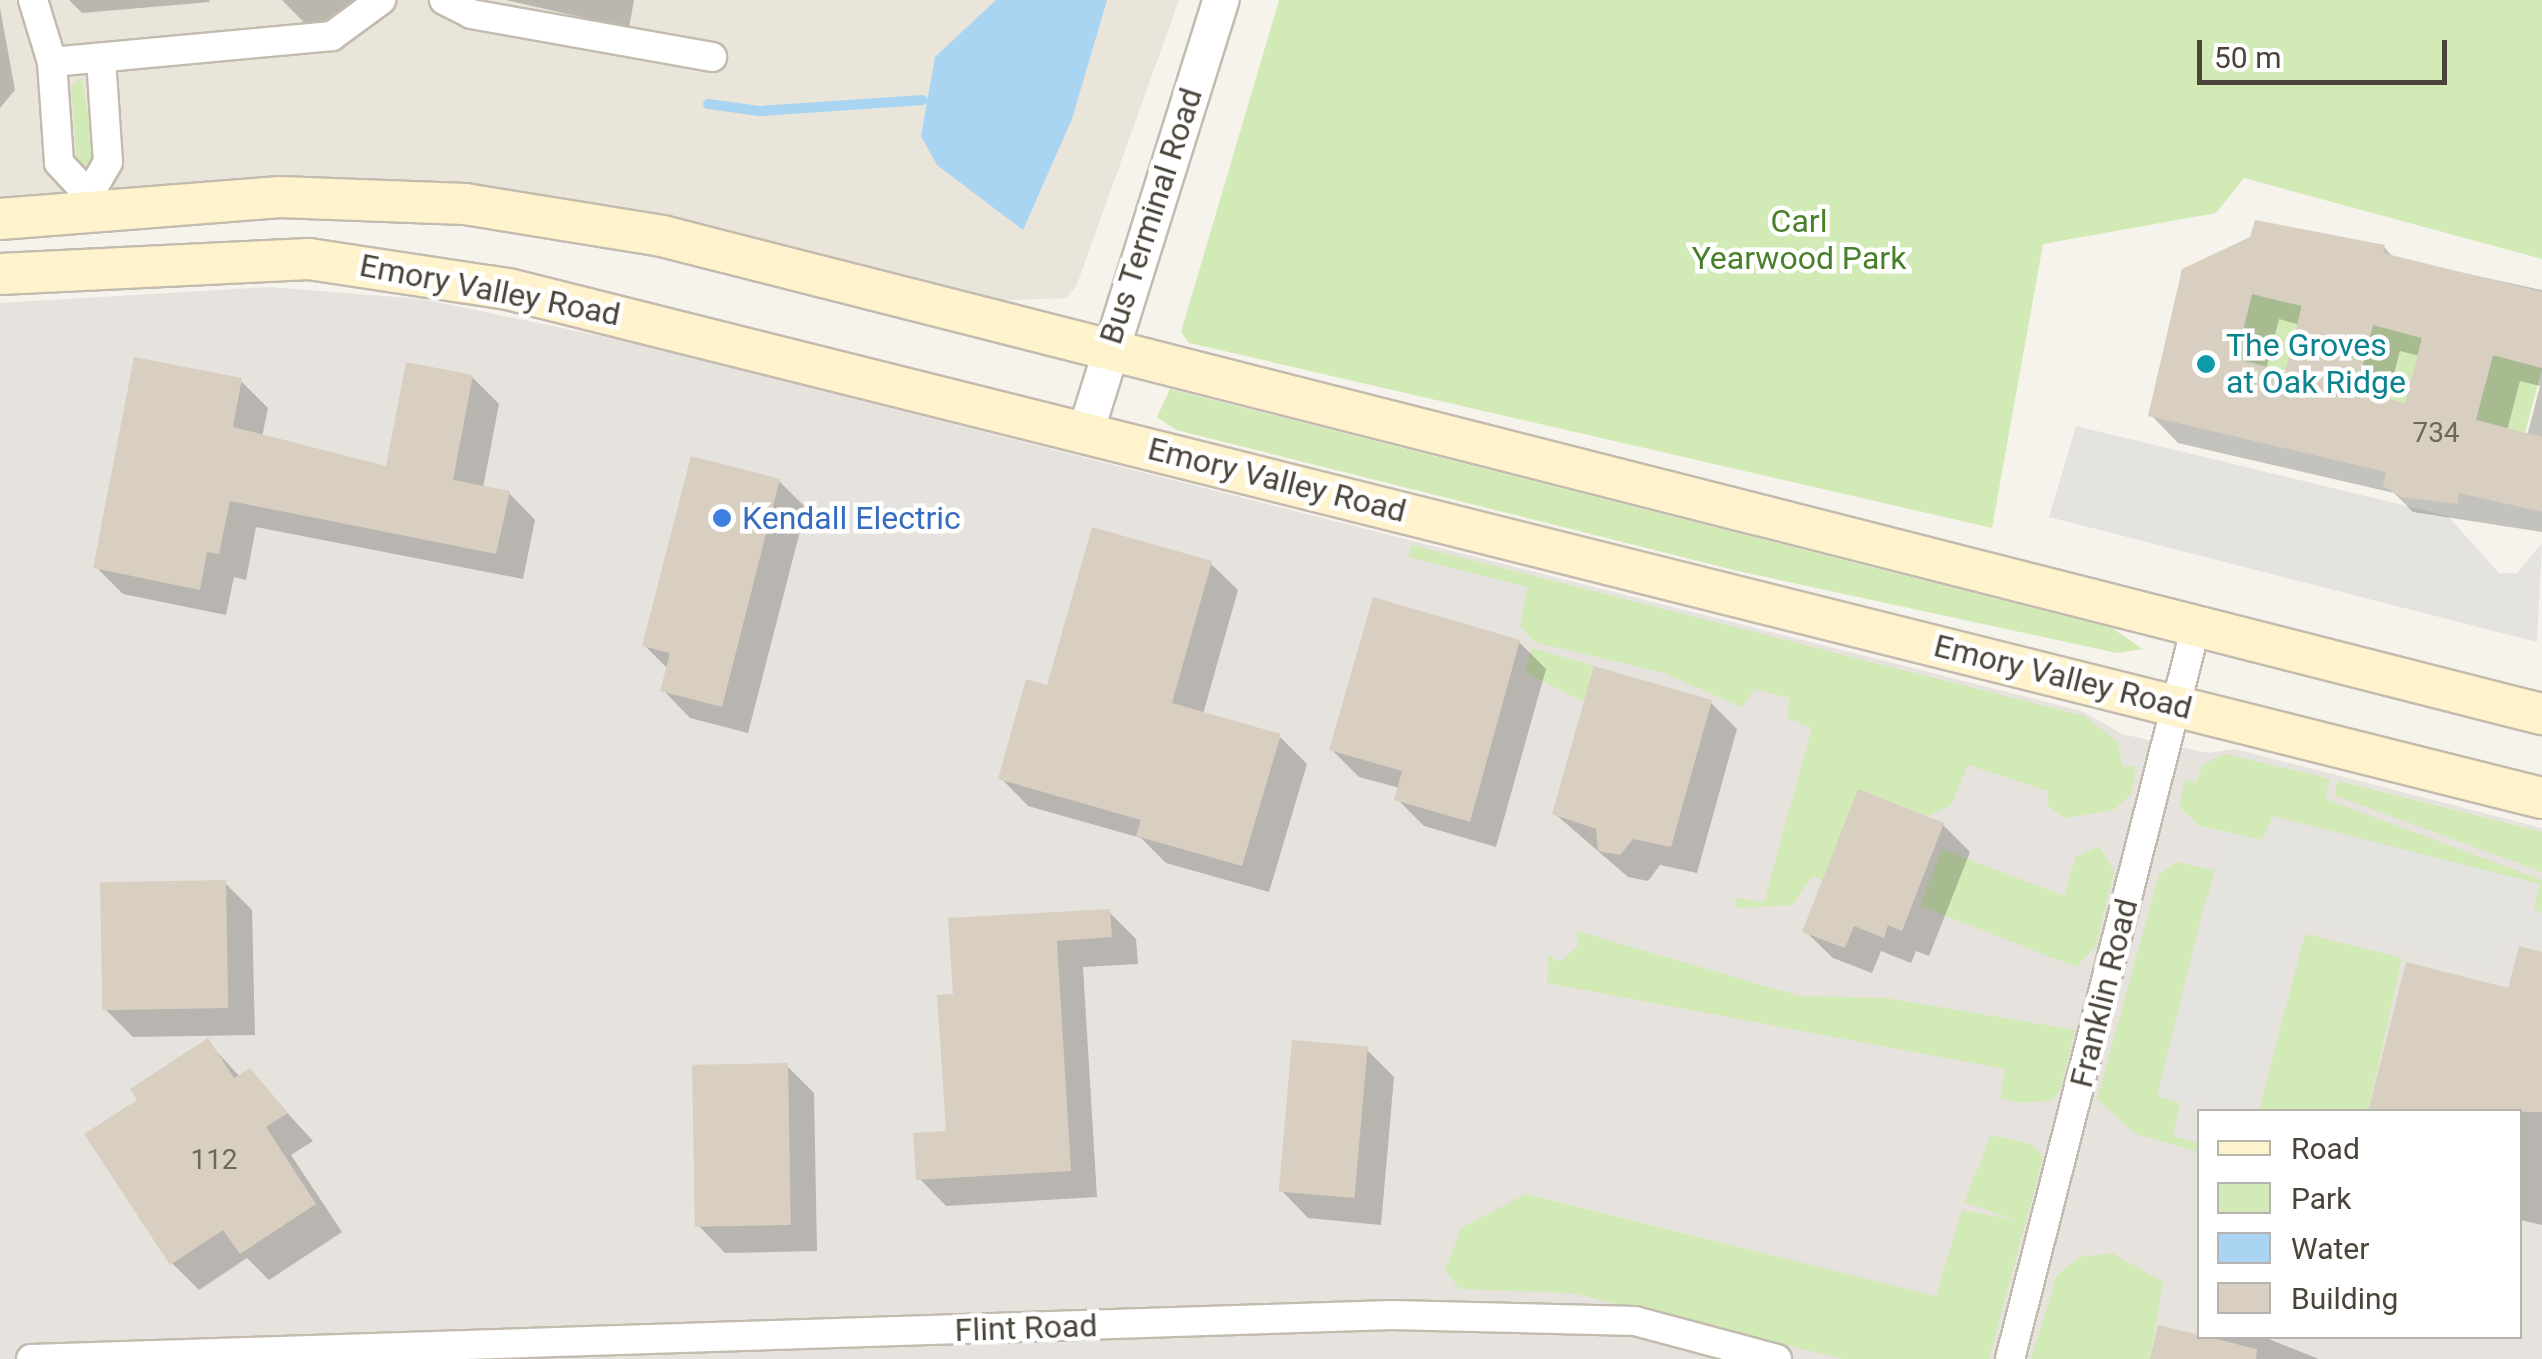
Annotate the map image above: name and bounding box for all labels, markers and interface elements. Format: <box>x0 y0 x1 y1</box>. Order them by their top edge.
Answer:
scale bar <box>2202 20 2452 82</box>
text: 50 m <box>2214 40 2281 75</box>
street label: Bus Terminal Road <box>1091 83 1211 349</box>
park label: Carl Yearwood Park <box>1692 203 1906 278</box>
street label: Emory Valley Road <box>356 246 624 334</box>
place label: The Groves at Oak Ridge <box>2226 327 2406 402</box>
marker: The Groves at Oak Ridge <box>2195 353 2217 375</box>
house number: 734 <box>2412 416 2460 450</box>
street label: Emory Valley Road <box>1144 429 1410 531</box>
place label: Kendall Electric <box>742 499 961 537</box>
marker: Kendall Electric <box>711 507 733 529</box>
street label: Emory Valley Road <box>1930 626 2196 728</box>
street label: Franklin Road <box>2062 895 2146 1091</box>
legend <box>2197 1109 2522 1339</box>
text: Road <box>2291 1131 2360 1166</box>
house number: 112 <box>190 1143 238 1177</box>
text: Park <box>2291 1181 2351 1216</box>
text: Water <box>2291 1231 2369 1266</box>
text: Building <box>2291 1281 2398 1316</box>
street label: Flint Road <box>954 1306 1098 1350</box>

